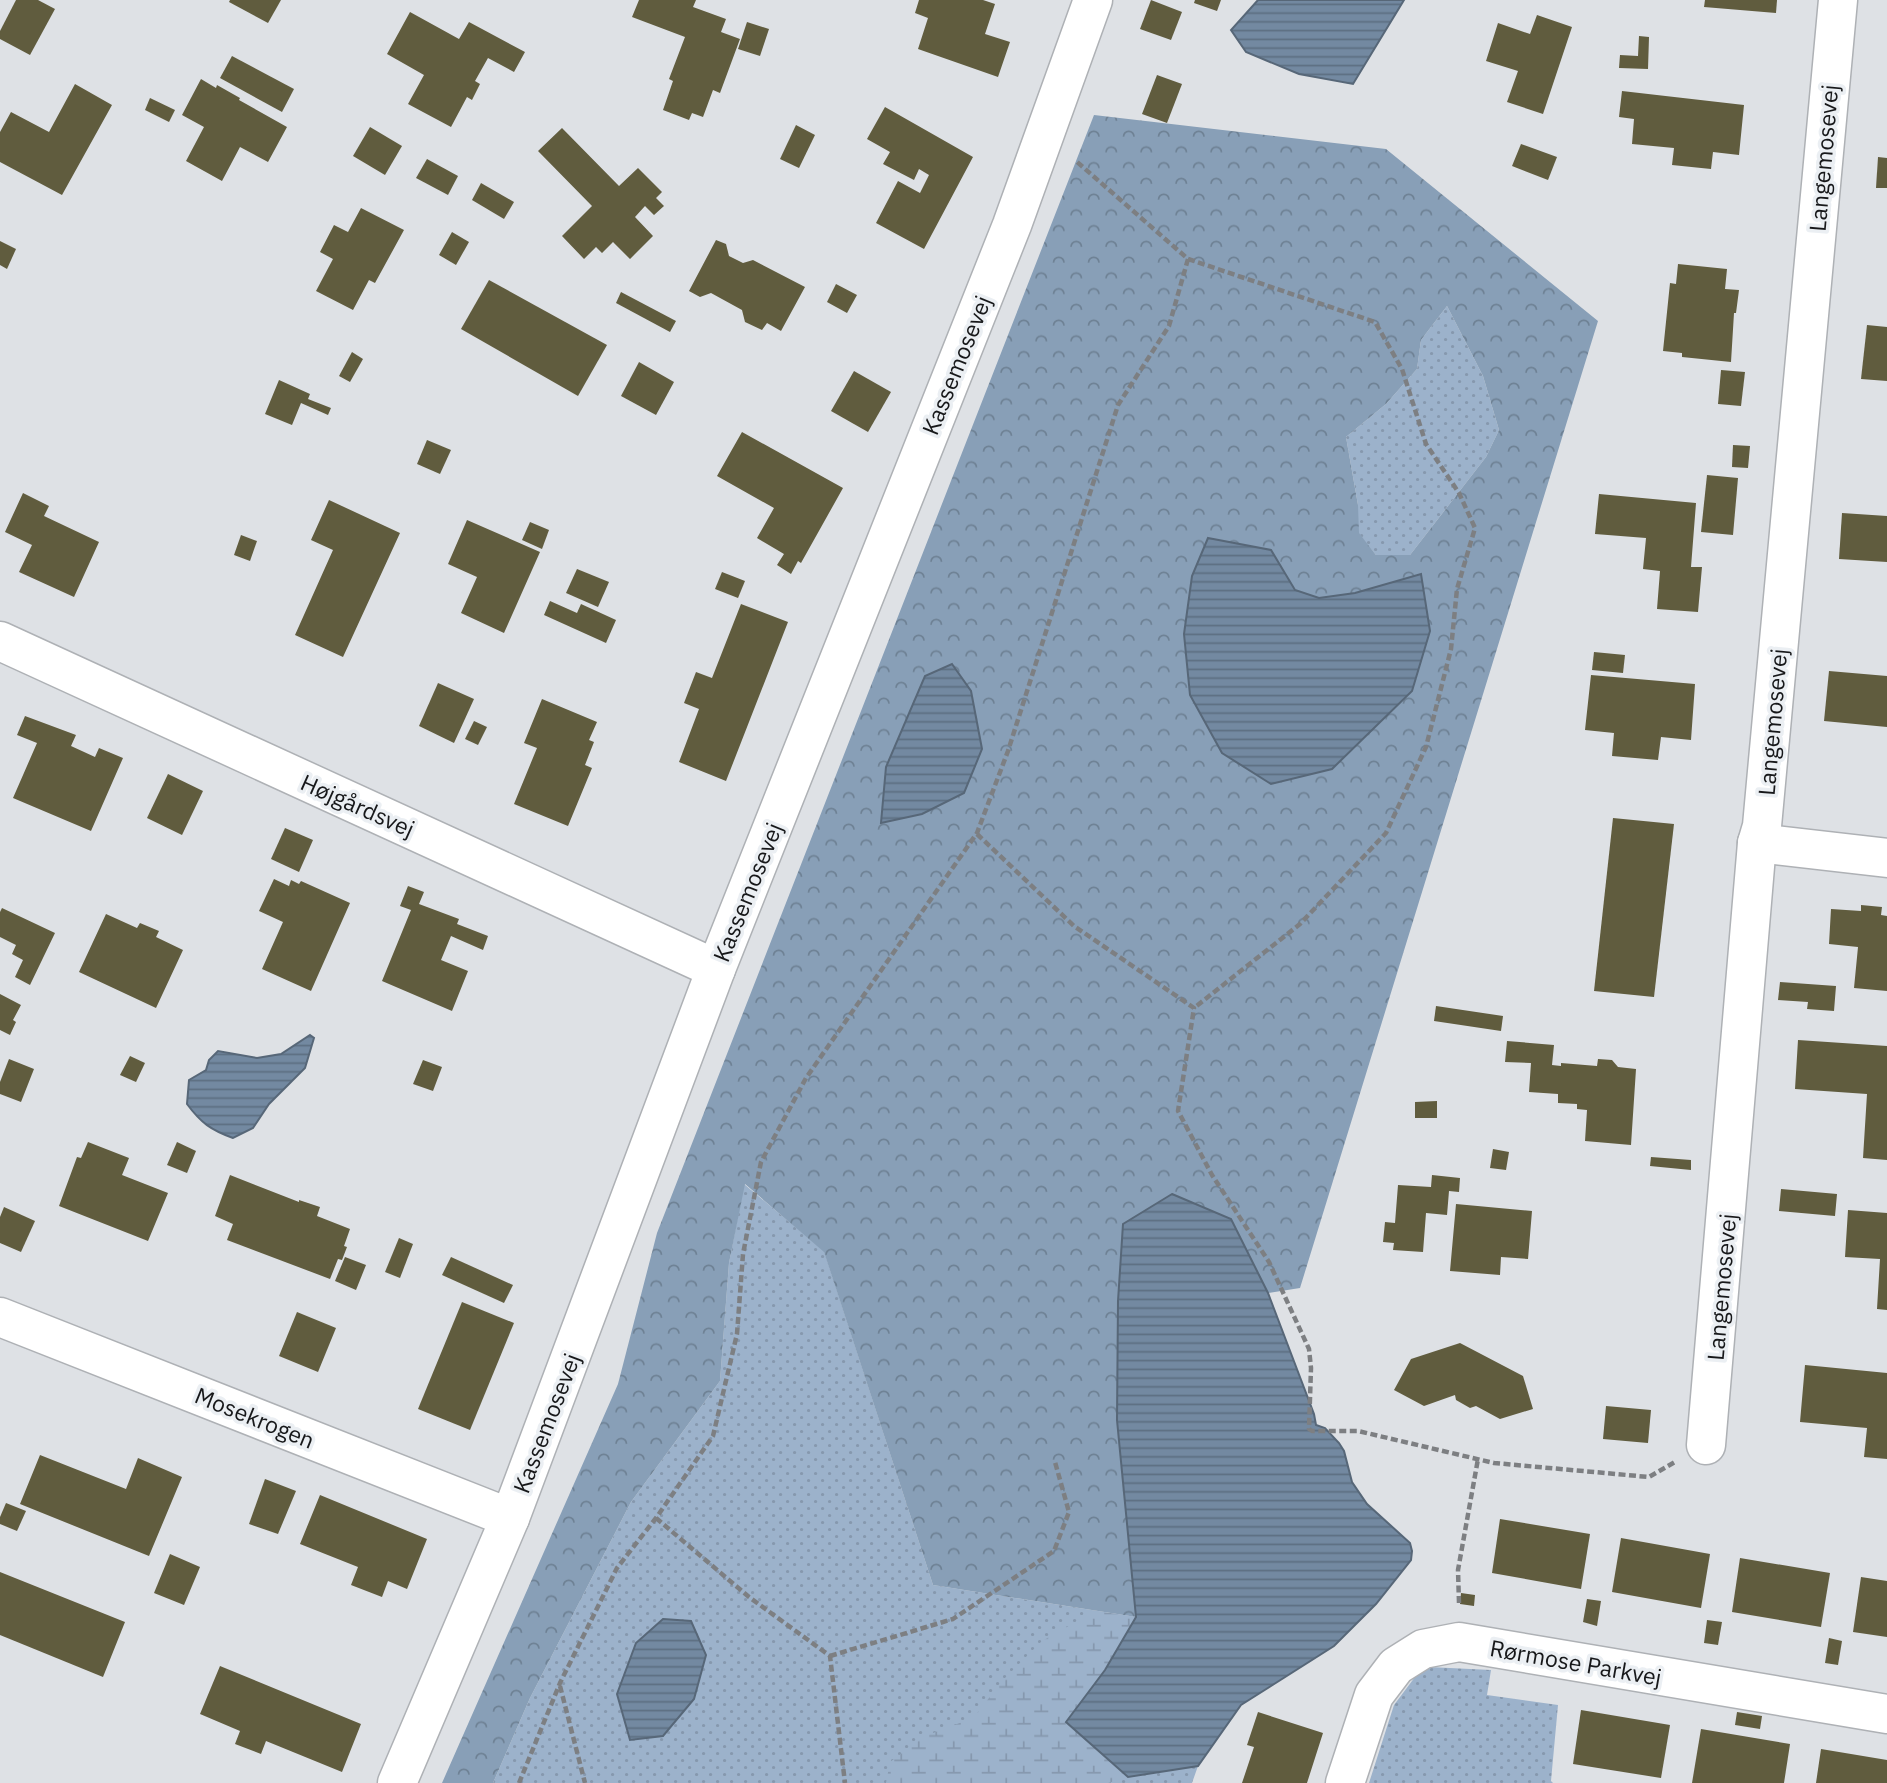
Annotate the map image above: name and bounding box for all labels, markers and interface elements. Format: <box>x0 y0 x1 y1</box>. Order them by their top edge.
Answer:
street label: Langemosevej <box>1802 83 1844 233</box>
street label: Kassemosevej <box>914 291 998 439</box>
street label: Langemosevej <box>1751 647 1793 797</box>
street label: Højgårdsvej <box>296 767 420 843</box>
street label: Kassemosevej <box>705 818 789 966</box>
street label: Langemosevej <box>1700 1212 1742 1362</box>
street label: Kassemosevej <box>506 1349 586 1497</box>
street label: Mosekrogen <box>191 1379 319 1455</box>
street label: Rørmose Parkvej <box>1488 1632 1664 1692</box>

